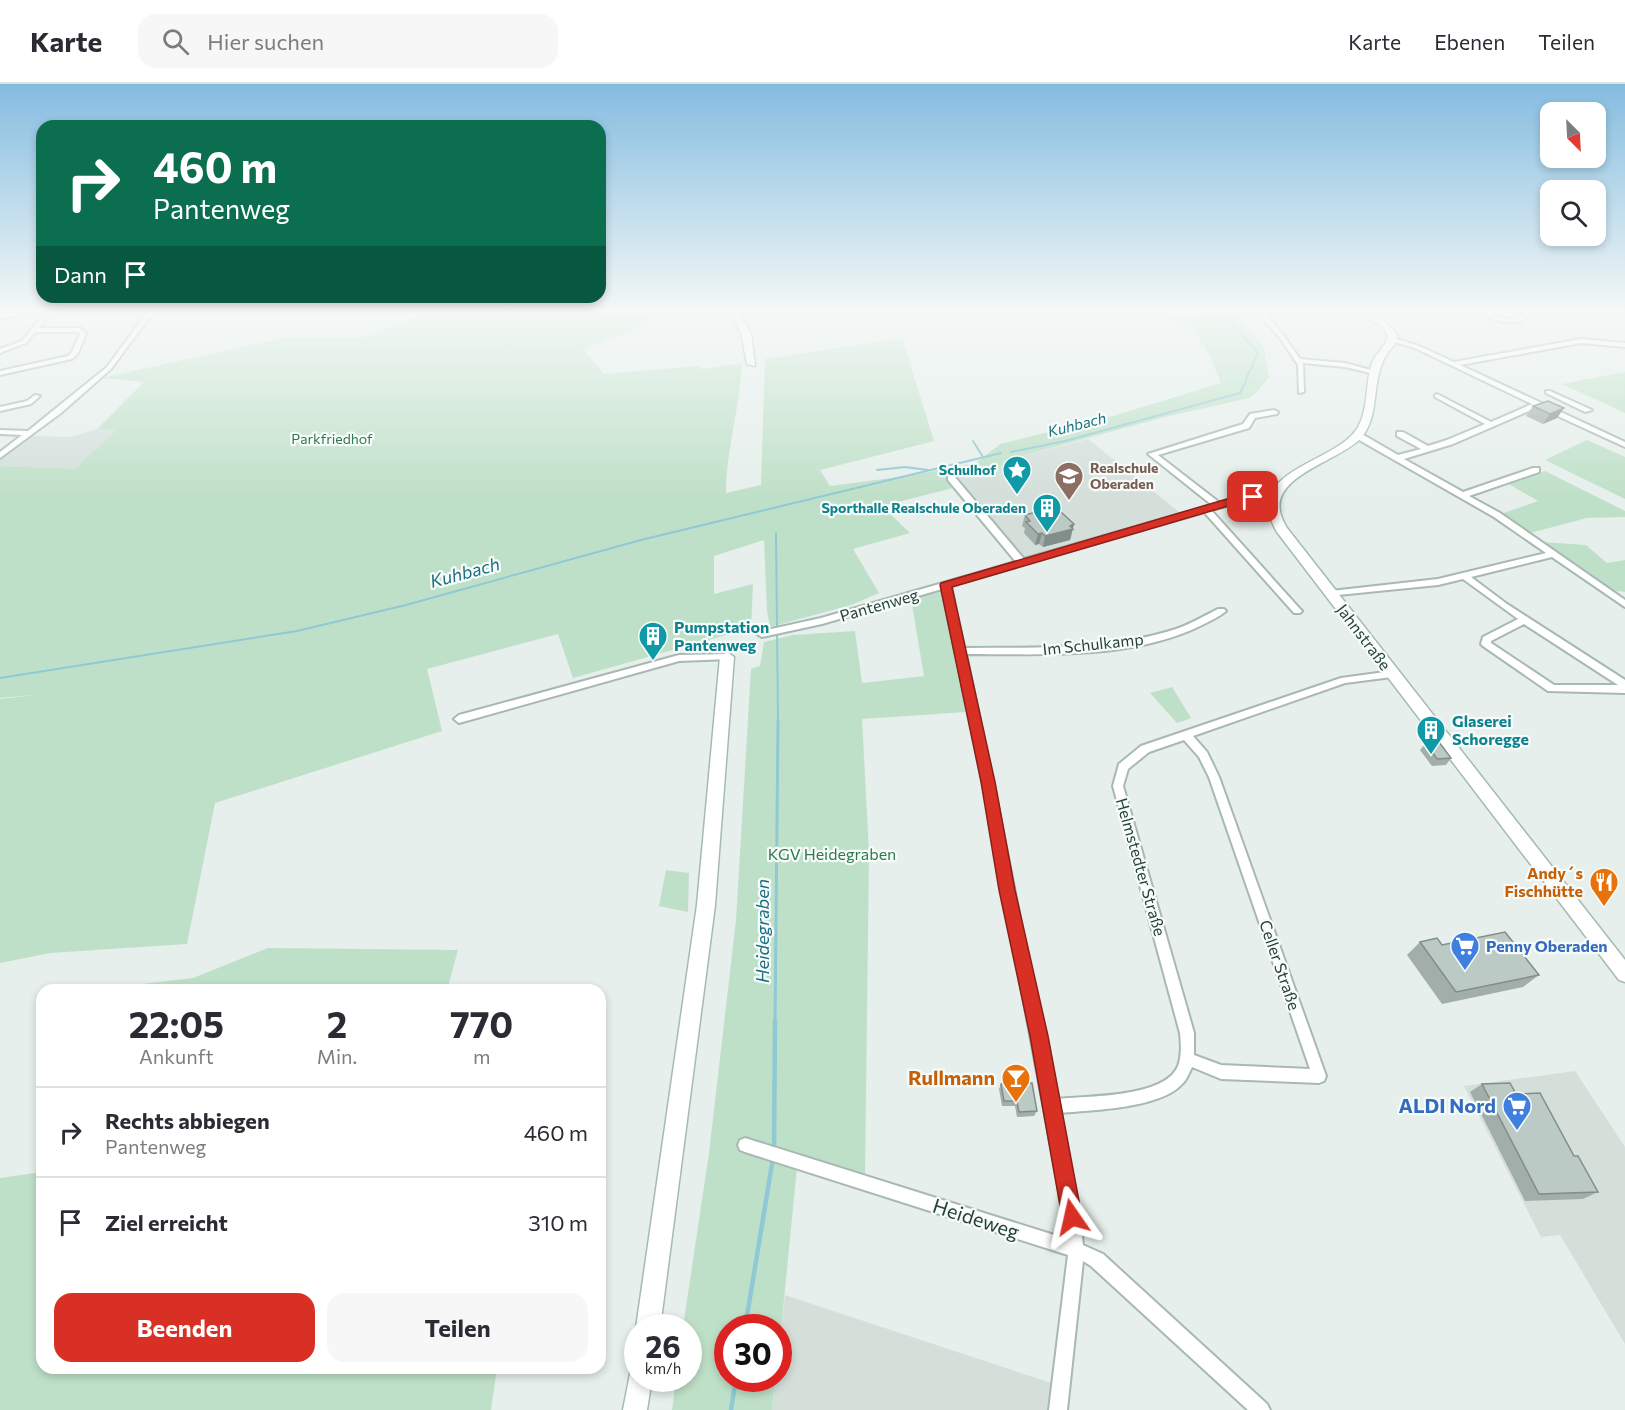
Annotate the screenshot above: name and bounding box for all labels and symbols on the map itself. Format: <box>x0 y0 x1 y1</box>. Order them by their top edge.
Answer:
north arrow <box>1540 102 1606 168</box>
water label: Kuhbach <box>1046 408 1108 440</box>
park label: Parkfriedhof <box>291 430 373 447</box>
place icon: Schulhof <box>1001 454 1033 496</box>
place label: Realschule Oberaden <box>1090 459 1158 492</box>
school or university icon: Realschule Oberaden <box>1053 460 1085 502</box>
place label: Schulhof <box>939 461 996 478</box>
pin <box>1227 471 1278 522</box>
building icon: Sporthalle Realschule Oberaden <box>1031 492 1063 534</box>
place label: Sporthalle Realschule Oberaden <box>821 499 1026 516</box>
water label: Kuhbach <box>427 552 502 592</box>
street label: Pantenweg <box>837 584 921 625</box>
street label: Jahnstraße <box>1333 600 1395 674</box>
place label: Pumpstation Pantenweg <box>674 617 769 654</box>
building icon: Pumpstation Pantenweg <box>637 620 669 662</box>
street label: Im Schulkamp <box>1042 629 1144 658</box>
place label: Glaserei Schoregge <box>1452 711 1529 748</box>
building icon: Glaserei Schoregge <box>1415 714 1447 756</box>
street label: Helmstedter Straße <box>1113 796 1170 938</box>
park label: KGV Heidegraben <box>768 844 896 863</box>
place label: Andy´s Fischhütte <box>1505 863 1583 900</box>
restaurant icon: Andy´s Fischhütte <box>1588 866 1620 908</box>
water label: Heidegraben <box>751 879 773 983</box>
street label: Celler Straße <box>1256 917 1305 1012</box>
supermarket icon: Penny Oberaden <box>1449 930 1481 972</box>
place label: Penny Oberaden <box>1486 936 1608 955</box>
bar icon: Rullmann <box>1000 1062 1032 1104</box>
place label: Rullmann <box>908 1065 995 1089</box>
supermarket icon: ALDI Nord <box>1501 1090 1533 1132</box>
place label: ALDI Nord <box>1399 1093 1496 1117</box>
position arrow <box>1040 1185 1104 1249</box>
street label: Heideweg <box>930 1193 1023 1243</box>
speed limit sign: 30 <box>714 1314 792 1392</box>

